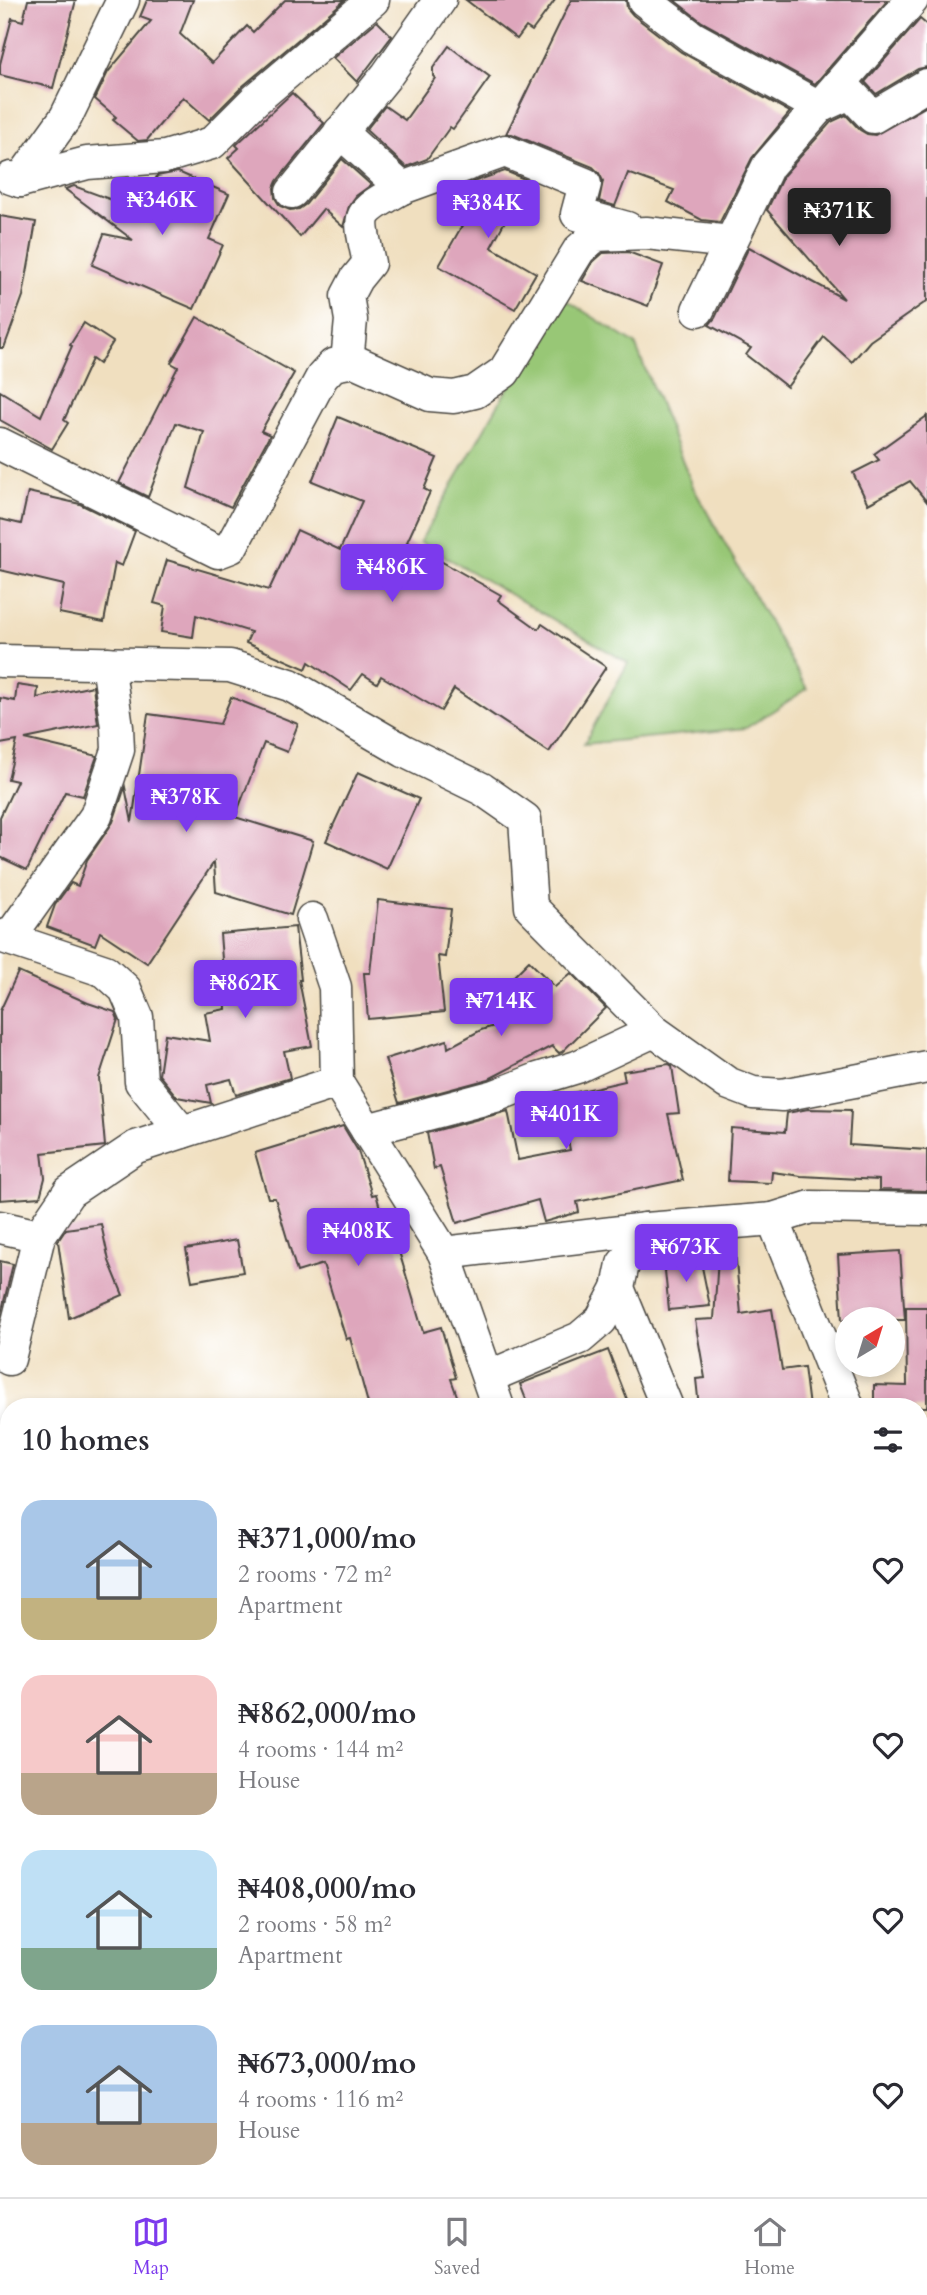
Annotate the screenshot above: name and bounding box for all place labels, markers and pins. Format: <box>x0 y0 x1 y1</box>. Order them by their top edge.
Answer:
pin: ₦346K <box>113 177 211 237</box>
pin: ₦384K <box>439 180 537 240</box>
pin: ₦371K <box>790 188 888 248</box>
pin: ₦486K <box>343 544 441 604</box>
pin: ₦378K <box>137 774 235 834</box>
pin: ₦862K <box>196 960 294 1020</box>
pin: ₦714K <box>452 978 550 1038</box>
pin: ₦401K <box>517 1092 615 1151</box>
pin: ₦408K <box>309 1208 407 1268</box>
pin: ₦673K <box>637 1224 735 1284</box>

